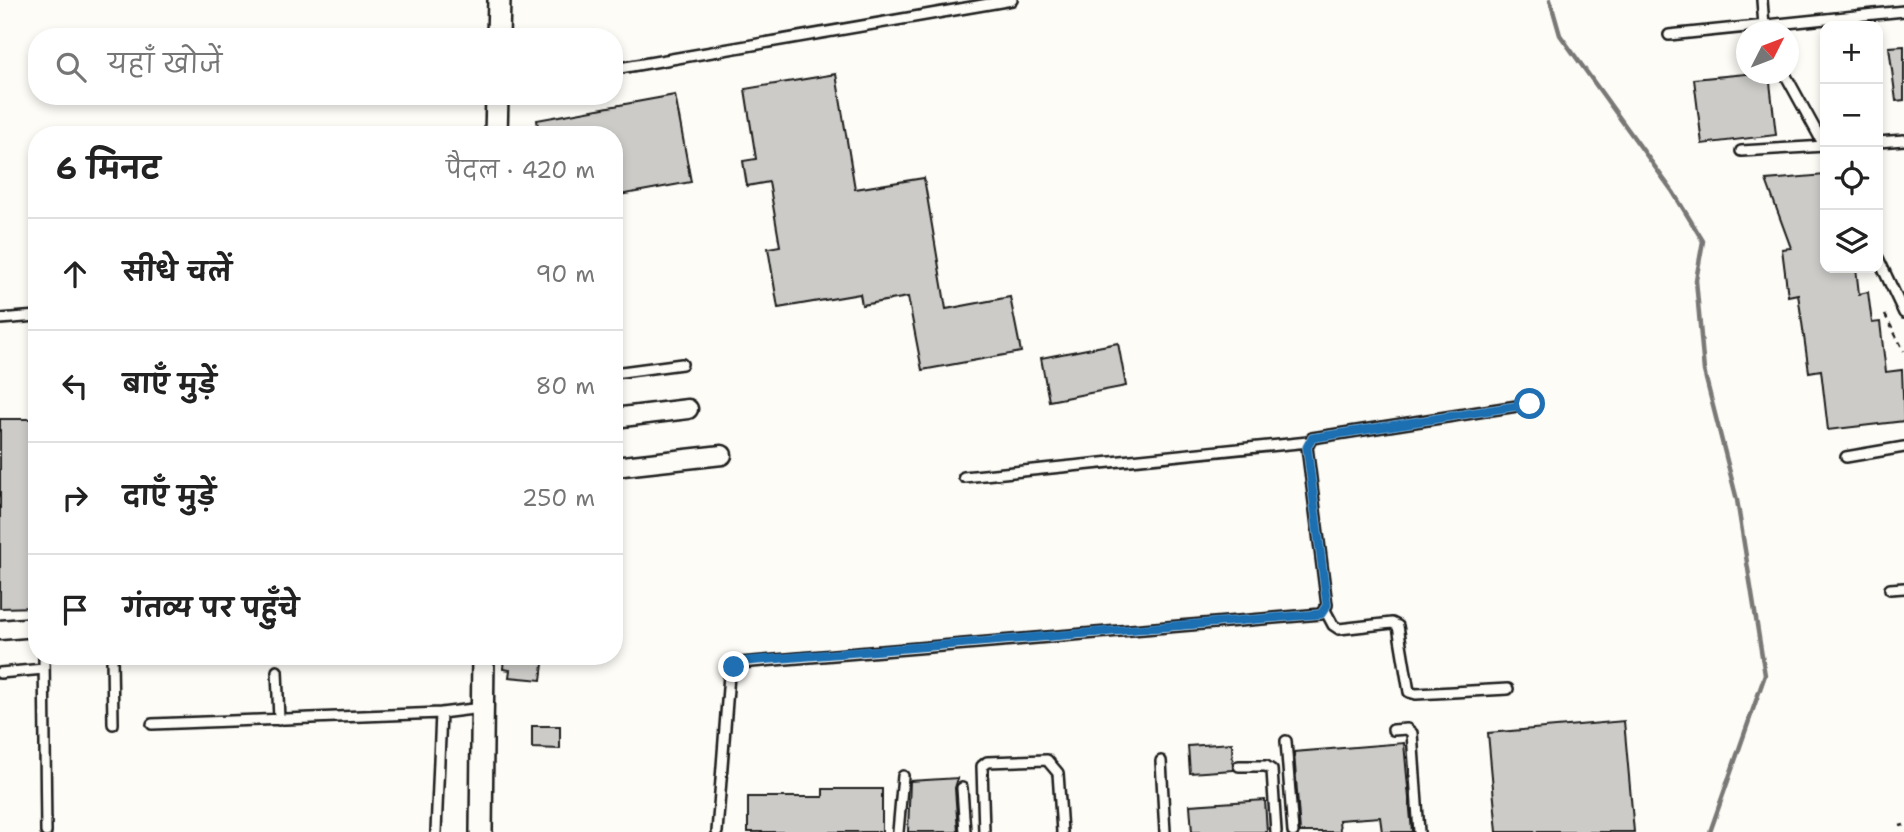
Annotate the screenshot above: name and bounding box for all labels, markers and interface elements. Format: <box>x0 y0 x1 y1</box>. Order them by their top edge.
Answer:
north arrow <box>1736 21 1799 84</box>
map controls <box>1820 21 1883 273</box>
button: + <box>1820 21 1883 84</box>
search box <box>28 28 623 105</box>
text: यहाँ खोजें <box>108 46 222 81</box>
icon: search <box>52 48 90 86</box>
button: − <box>1820 84 1883 147</box>
button: locate <box>1820 147 1883 210</box>
text: 6 मिनट <box>56 148 160 189</box>
text: पैदल · 420 m <box>446 155 595 185</box>
button: layers <box>1820 210 1883 273</box>
text: सीधे चलें <box>123 254 232 289</box>
icon: ahead <box>56 255 94 293</box>
text: 90 m <box>535 259 595 289</box>
text: बाएँ मुड़ें <box>123 366 217 401</box>
icon: left <box>56 367 94 405</box>
text: 80 m <box>536 371 595 401</box>
route start <box>1514 388 1545 419</box>
text: दाएँ मुड़ें <box>123 478 216 513</box>
icon: right <box>56 479 94 517</box>
text: 250 m <box>522 483 595 513</box>
text: गंतव्य पर पहुँचे <box>123 590 299 625</box>
icon: arrive <box>56 591 94 629</box>
route end <box>718 651 749 682</box>

